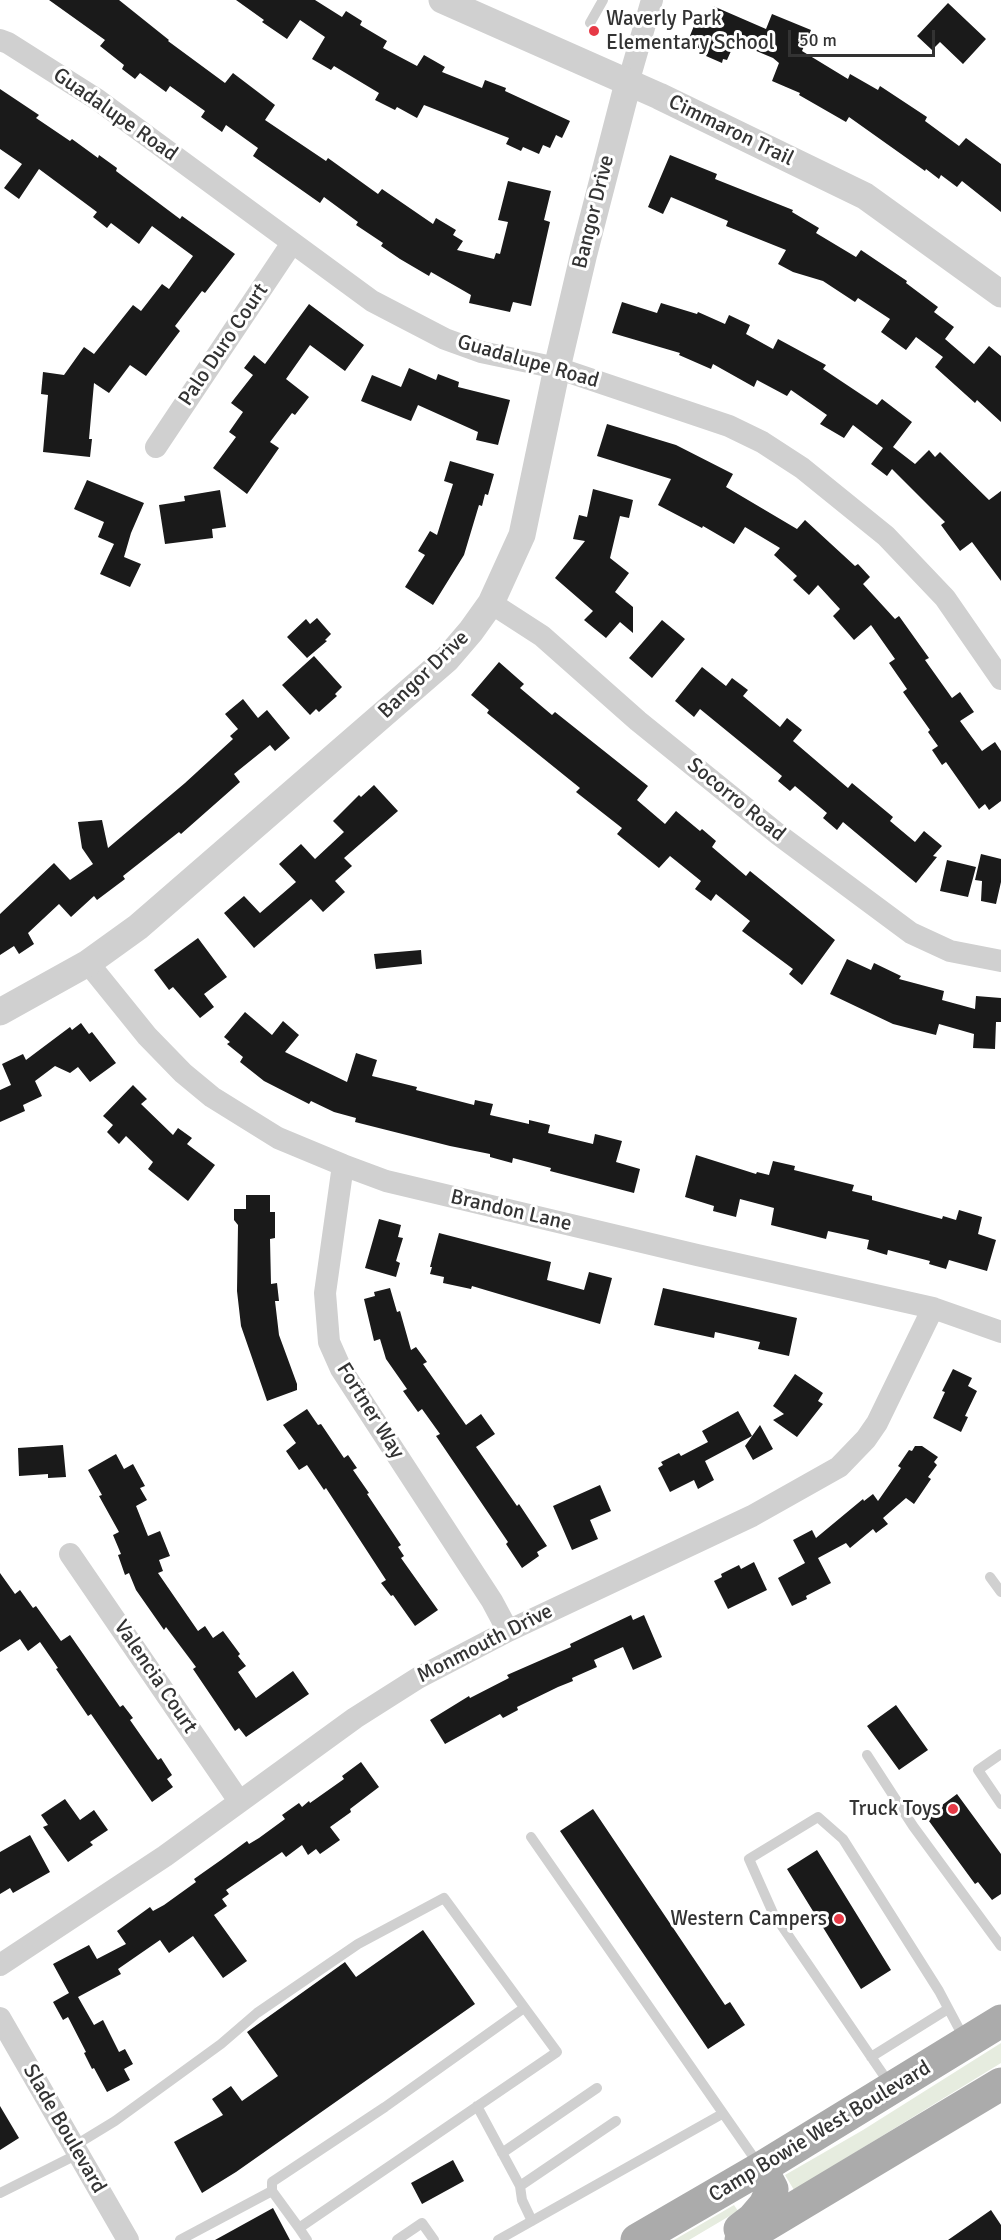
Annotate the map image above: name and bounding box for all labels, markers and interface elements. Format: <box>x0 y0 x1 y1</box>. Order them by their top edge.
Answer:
place label: Waverly Park Elementary School <box>606 6 775 56</box>
scale bar <box>791 18 938 56</box>
marker: Waverly Park Elementary School <box>587 24 601 38</box>
text: 50 m <box>799 29 837 51</box>
street label: Guadalupe Road <box>48 63 182 167</box>
street label: Cimmaron Trail <box>664 90 798 172</box>
street label: Bangor Drive <box>568 153 620 271</box>
street label: Palo Duro Court <box>174 279 274 411</box>
street label: Guadalupe Road <box>454 330 602 394</box>
street label: Bangor Drive <box>373 626 475 724</box>
street label: Socorro Road <box>682 753 790 847</box>
street label: Brandon Lane <box>448 1185 574 1237</box>
street label: Fortner Way <box>331 1358 409 1464</box>
street label: Monmouth Drive <box>413 1599 557 1689</box>
street label: Valencia Court <box>108 1616 202 1738</box>
place label: Truck Toys <box>849 1796 941 1822</box>
marker: Truck Toys <box>946 1802 960 1816</box>
place label: Western Campers <box>670 1906 827 1932</box>
marker: Western Campers <box>832 1912 846 1926</box>
street label: Camp Bowie West Boulevard <box>705 2056 935 2208</box>
street label: Slade Boulevard <box>17 2060 111 2198</box>

